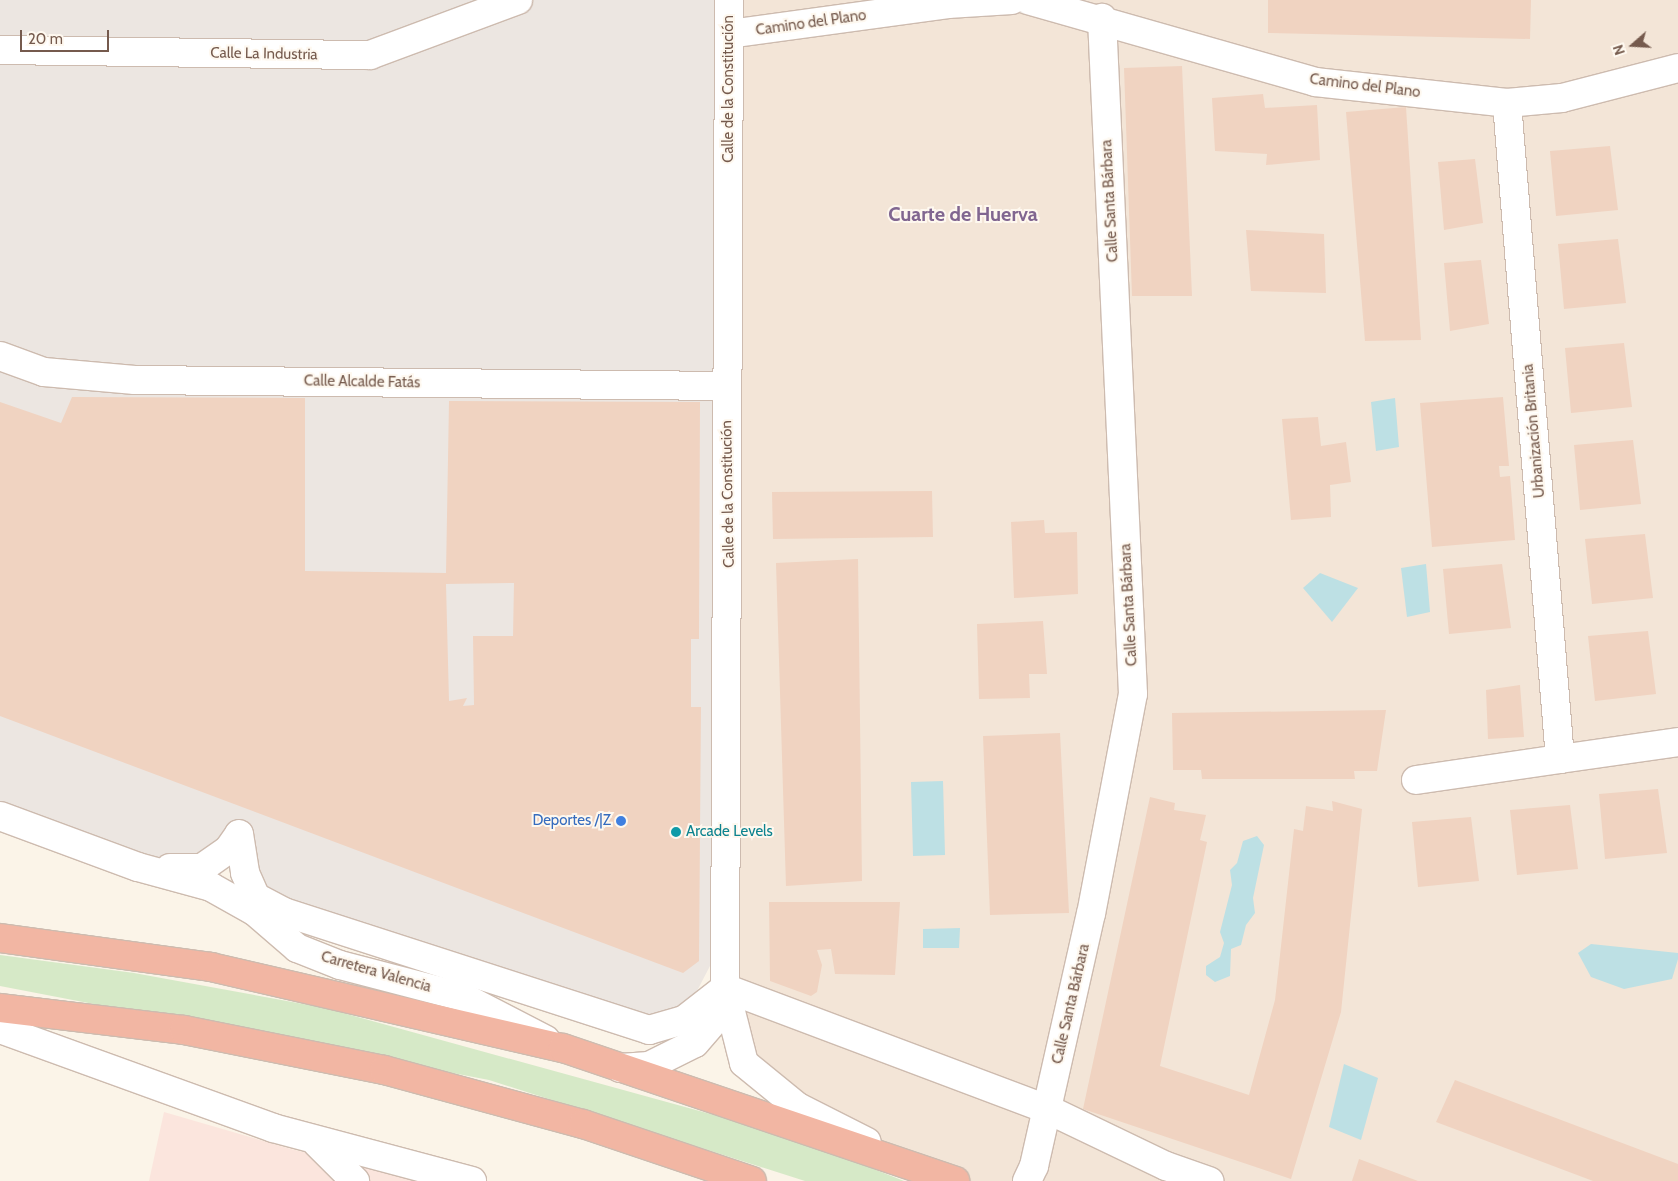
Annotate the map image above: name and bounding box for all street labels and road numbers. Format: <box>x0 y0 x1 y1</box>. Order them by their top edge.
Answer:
street label: Camino del Plano <box>754 6 868 40</box>
street label: Calle de la Constitución <box>720 15 738 163</box>
street label: Calle La Industria <box>210 44 318 64</box>
street label: Camino del Plano <box>1309 70 1421 102</box>
street label: Calle Santa Bárbara <box>1098 139 1122 263</box>
street label: Urbanización Britania <box>1519 363 1549 499</box>
street label: Calle Alcalde Fatás <box>304 372 420 392</box>
street label: Calle de la Constitución <box>718 420 738 568</box>
street label: Calle Santa Bárbara <box>1117 543 1141 667</box>
street label: Calle Santa Bárbara <box>1048 942 1094 1066</box>
street label: Carretera Valencia <box>319 948 433 996</box>

